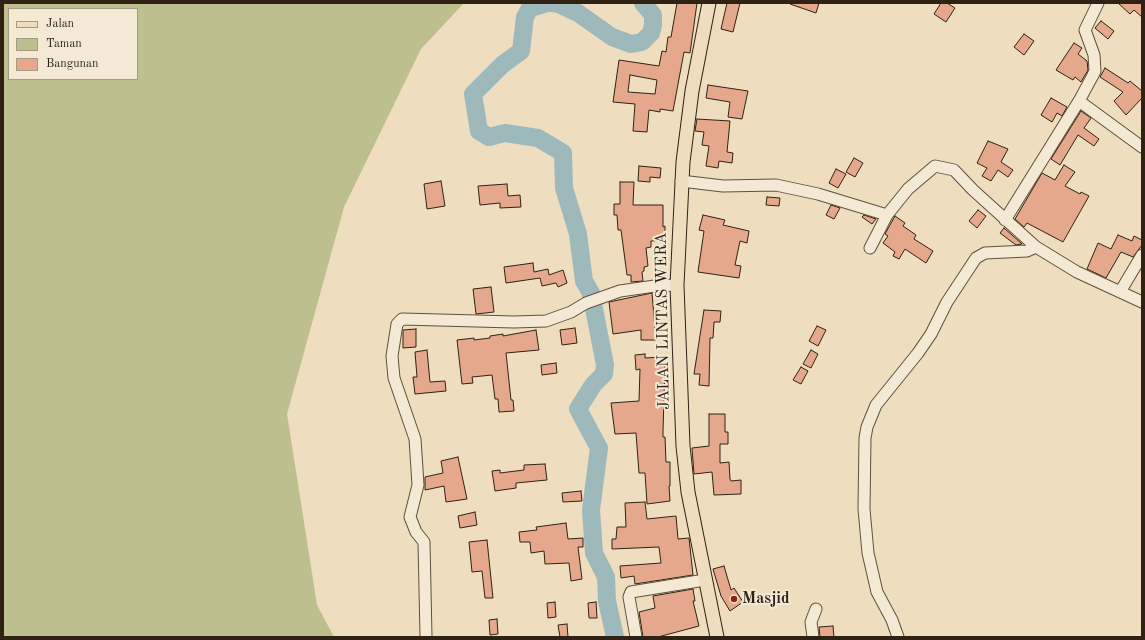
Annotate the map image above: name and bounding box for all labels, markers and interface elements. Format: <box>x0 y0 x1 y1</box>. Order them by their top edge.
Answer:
legend <box>8 8 138 80</box>
text: Jalan <box>46 18 74 30</box>
text: Taman <box>46 38 82 50</box>
text: Bangunan <box>46 58 98 70</box>
street label: JALAN LINTAS WERA <box>652 232 674 410</box>
place label: Masjid <box>742 589 790 609</box>
marker: Masjid <box>729 594 739 604</box>

